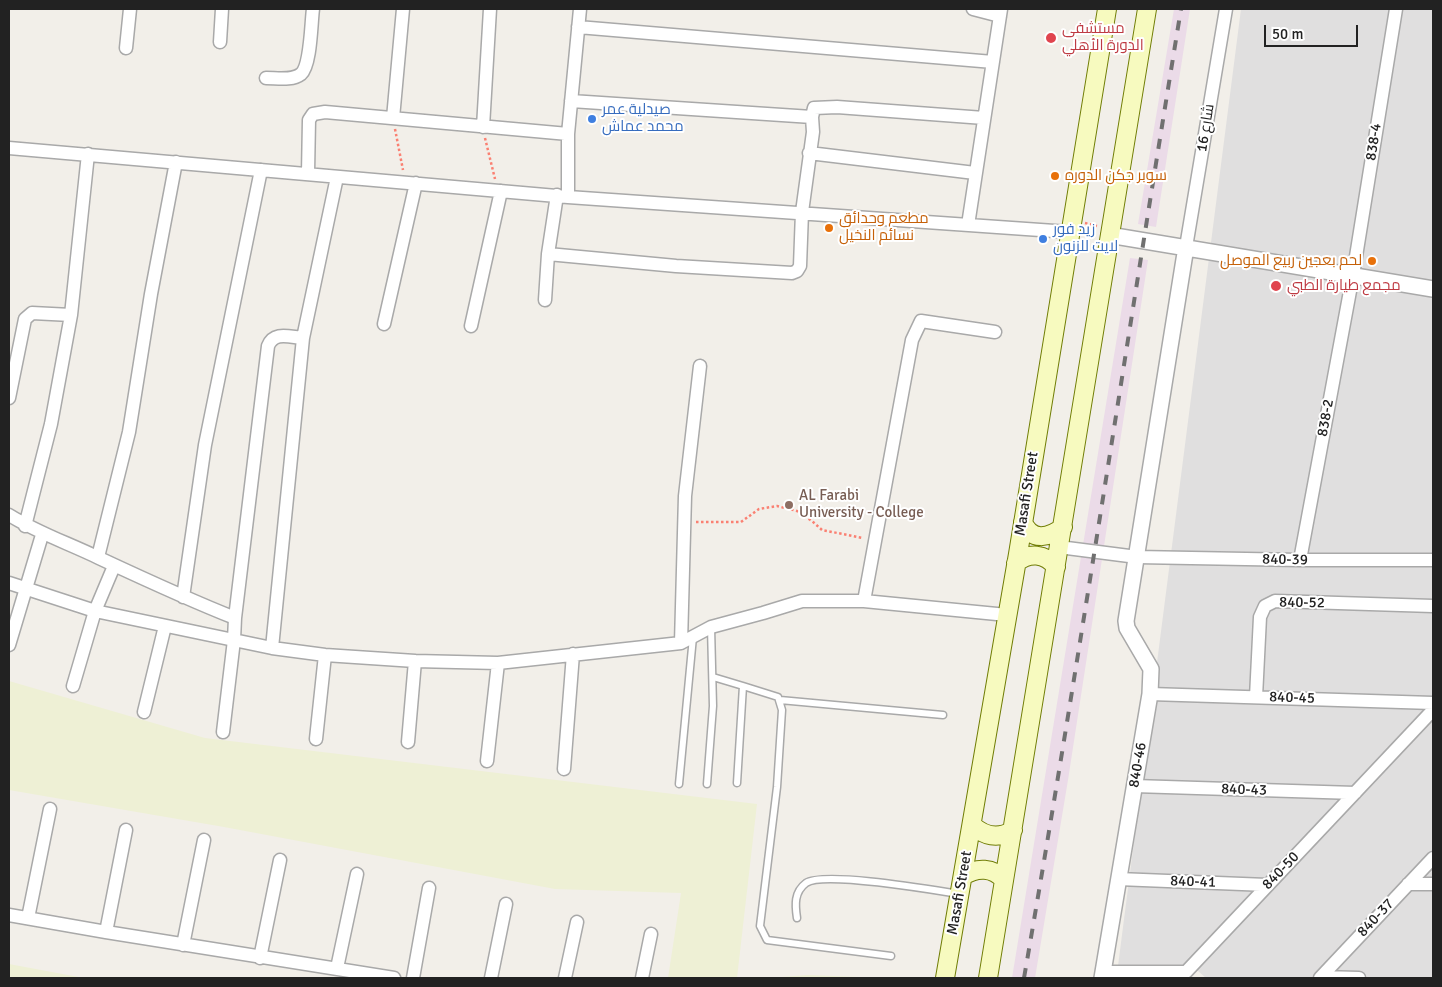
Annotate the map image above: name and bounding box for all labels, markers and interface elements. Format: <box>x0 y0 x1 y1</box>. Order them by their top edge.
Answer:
scale bar <box>1267 15 1361 47</box>
place label: مستشفى الدورة الأهلي <box>1062 20 1144 55</box>
text: 50 m <box>1272 25 1303 43</box>
marker: مستشفى الدورة الأهلي <box>1044 31 1058 45</box>
place label: صيدلية عمر محمد عماش <box>602 101 684 136</box>
street label: شارع 16 <box>1193 103 1219 153</box>
marker: صيدلية عمر محمد عماش <box>586 113 598 125</box>
street label: 838-4 <box>1362 122 1386 162</box>
place label: سوبر جكن الدوره <box>1065 167 1167 185</box>
marker: سوبر جكن الدوره <box>1049 170 1061 182</box>
place label: مطعم وحدائق نسائم النخيل <box>839 210 929 245</box>
place label: زيد فور لايت للزنون <box>1053 221 1118 256</box>
marker: مطعم وحدائق نسائم النخيل <box>823 222 835 234</box>
marker: زيد فور لايت للزنون <box>1037 233 1049 245</box>
place label: لحم بعجين ربيع الموصل <box>1220 252 1362 270</box>
marker: لحم بعجين ربيع الموصل <box>1366 255 1378 267</box>
place label: مجمع طيارة الطبي <box>1287 277 1401 295</box>
marker: مجمع طيارة الطبي <box>1269 279 1283 293</box>
street label: 838-2 <box>1314 398 1338 438</box>
street label: Masafi Street <box>1011 451 1043 537</box>
place label: AL Farabi University - College <box>799 487 924 522</box>
marker: AL Farabi University - College <box>783 499 795 511</box>
street label: 840-39 <box>1262 551 1308 569</box>
street label: 840-52 <box>1279 594 1325 612</box>
street label: 840-45 <box>1269 688 1315 708</box>
street label: 840-46 <box>1125 741 1151 789</box>
street label: 840-43 <box>1221 780 1267 800</box>
street label: 840-50 <box>1259 848 1303 894</box>
street label: Masafi Street <box>944 850 976 936</box>
street label: 840-41 <box>1170 872 1216 892</box>
street label: 840-37 <box>1354 895 1398 941</box>

